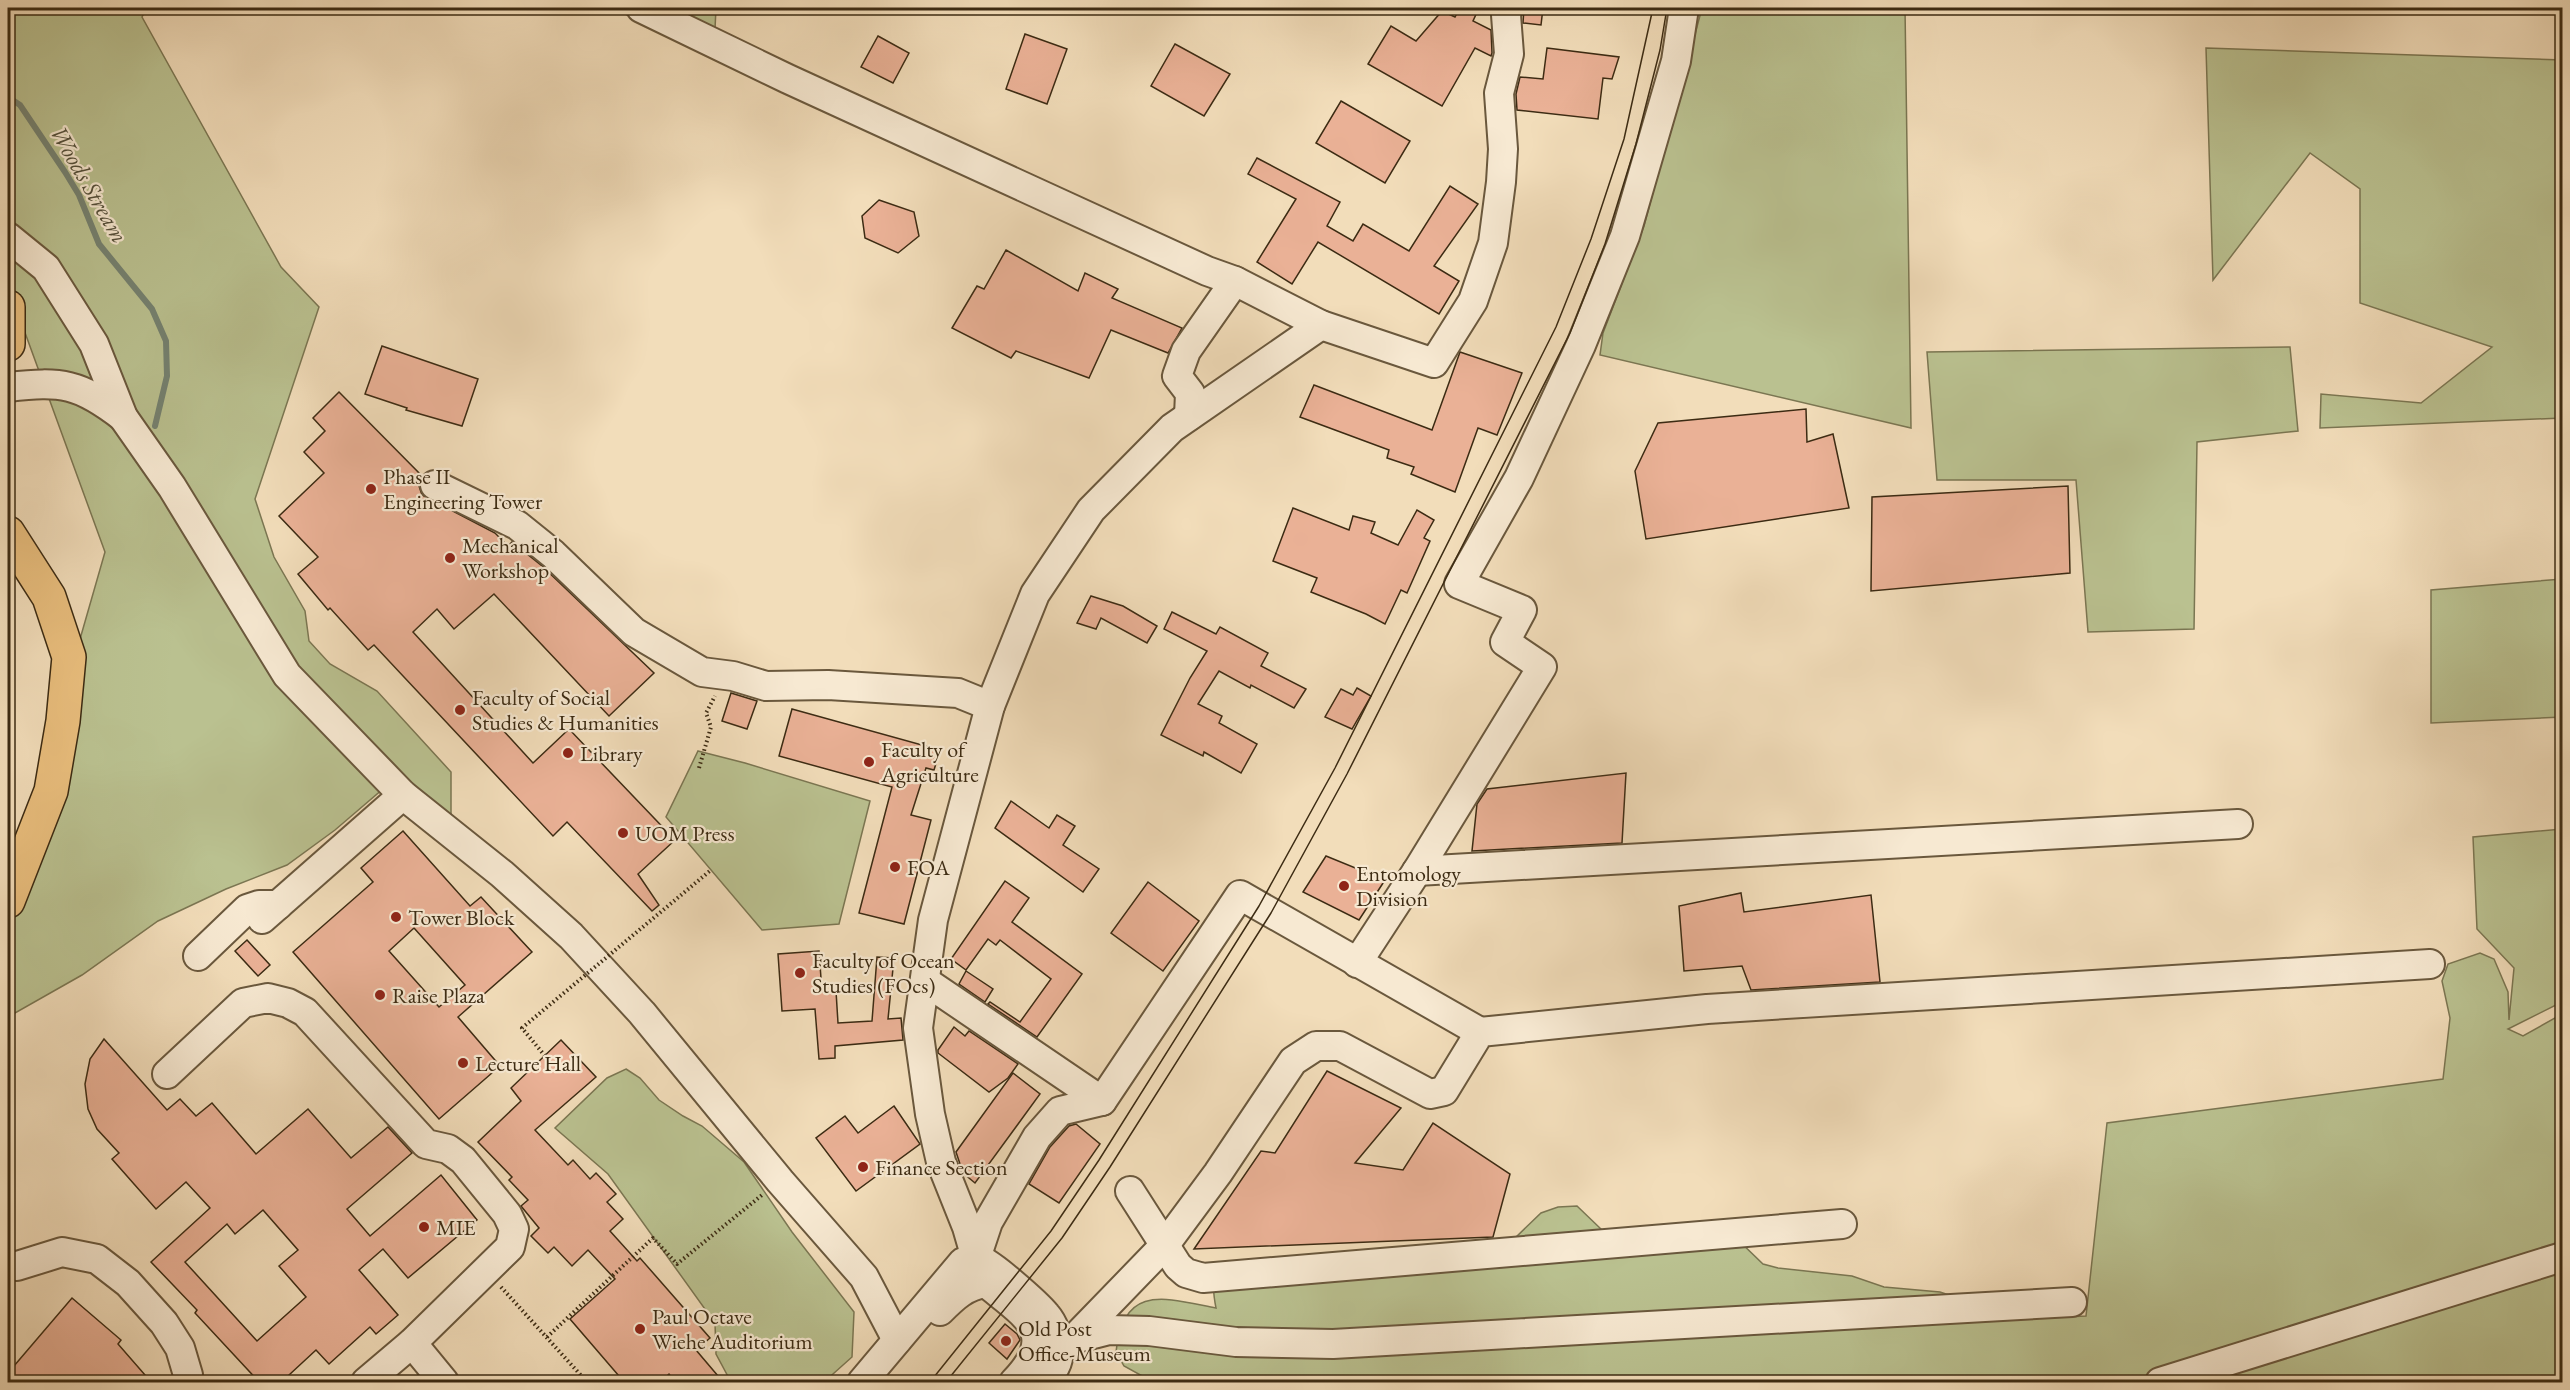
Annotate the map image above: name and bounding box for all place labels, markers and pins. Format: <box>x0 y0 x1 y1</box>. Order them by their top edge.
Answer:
place label: Phase II Engineering Tower <box>383 462 543 516</box>
marker: Phase II Engineering Tower <box>364 482 378 496</box>
place label: Mechanical Workshop <box>462 531 559 585</box>
marker: Mechanical Workshop <box>443 551 457 565</box>
place label: Faculty of Social Studies & Humanities <box>472 683 659 737</box>
marker: Faculty of Social Studies & Humanities <box>453 703 467 717</box>
place label: Faculty of Agriculture <box>880 735 979 789</box>
place label: Library <box>580 739 643 768</box>
marker: Library <box>561 746 575 760</box>
marker: Faculty of Agriculture <box>862 755 876 769</box>
place label: UOM Press <box>635 819 735 848</box>
marker: UOM Press <box>616 826 630 840</box>
place label: FOA <box>907 853 950 882</box>
place label: Entomology Division <box>1356 859 1461 913</box>
marker: FOA <box>888 860 902 874</box>
marker: Entomology Division <box>1337 879 1351 893</box>
place label: Tower Block <box>408 903 515 932</box>
marker: Tower Block <box>389 910 403 924</box>
place label: Faculty of Ocean Studies (FOcs) <box>812 946 955 1000</box>
marker: Faculty of Ocean Studies (FOcs) <box>793 966 807 980</box>
place label: Raise Plaza <box>392 981 485 1010</box>
marker: Raise Plaza <box>373 988 387 1002</box>
place label: Lecture Hall <box>475 1049 581 1078</box>
marker: Lecture Hall <box>456 1056 470 1070</box>
place label: Finance Section <box>875 1153 1008 1182</box>
marker: Finance Section <box>856 1160 870 1174</box>
place label: MIE <box>436 1213 476 1242</box>
marker: MIE <box>417 1220 431 1234</box>
place label: Paul Octave Wiehe Auditorium <box>652 1302 813 1356</box>
place label: Old Post Office-Museum <box>1018 1314 1151 1368</box>
marker: Paul Octave Wiehe Auditorium <box>633 1322 647 1336</box>
marker: Old Post Office-Museum <box>999 1334 1013 1348</box>

